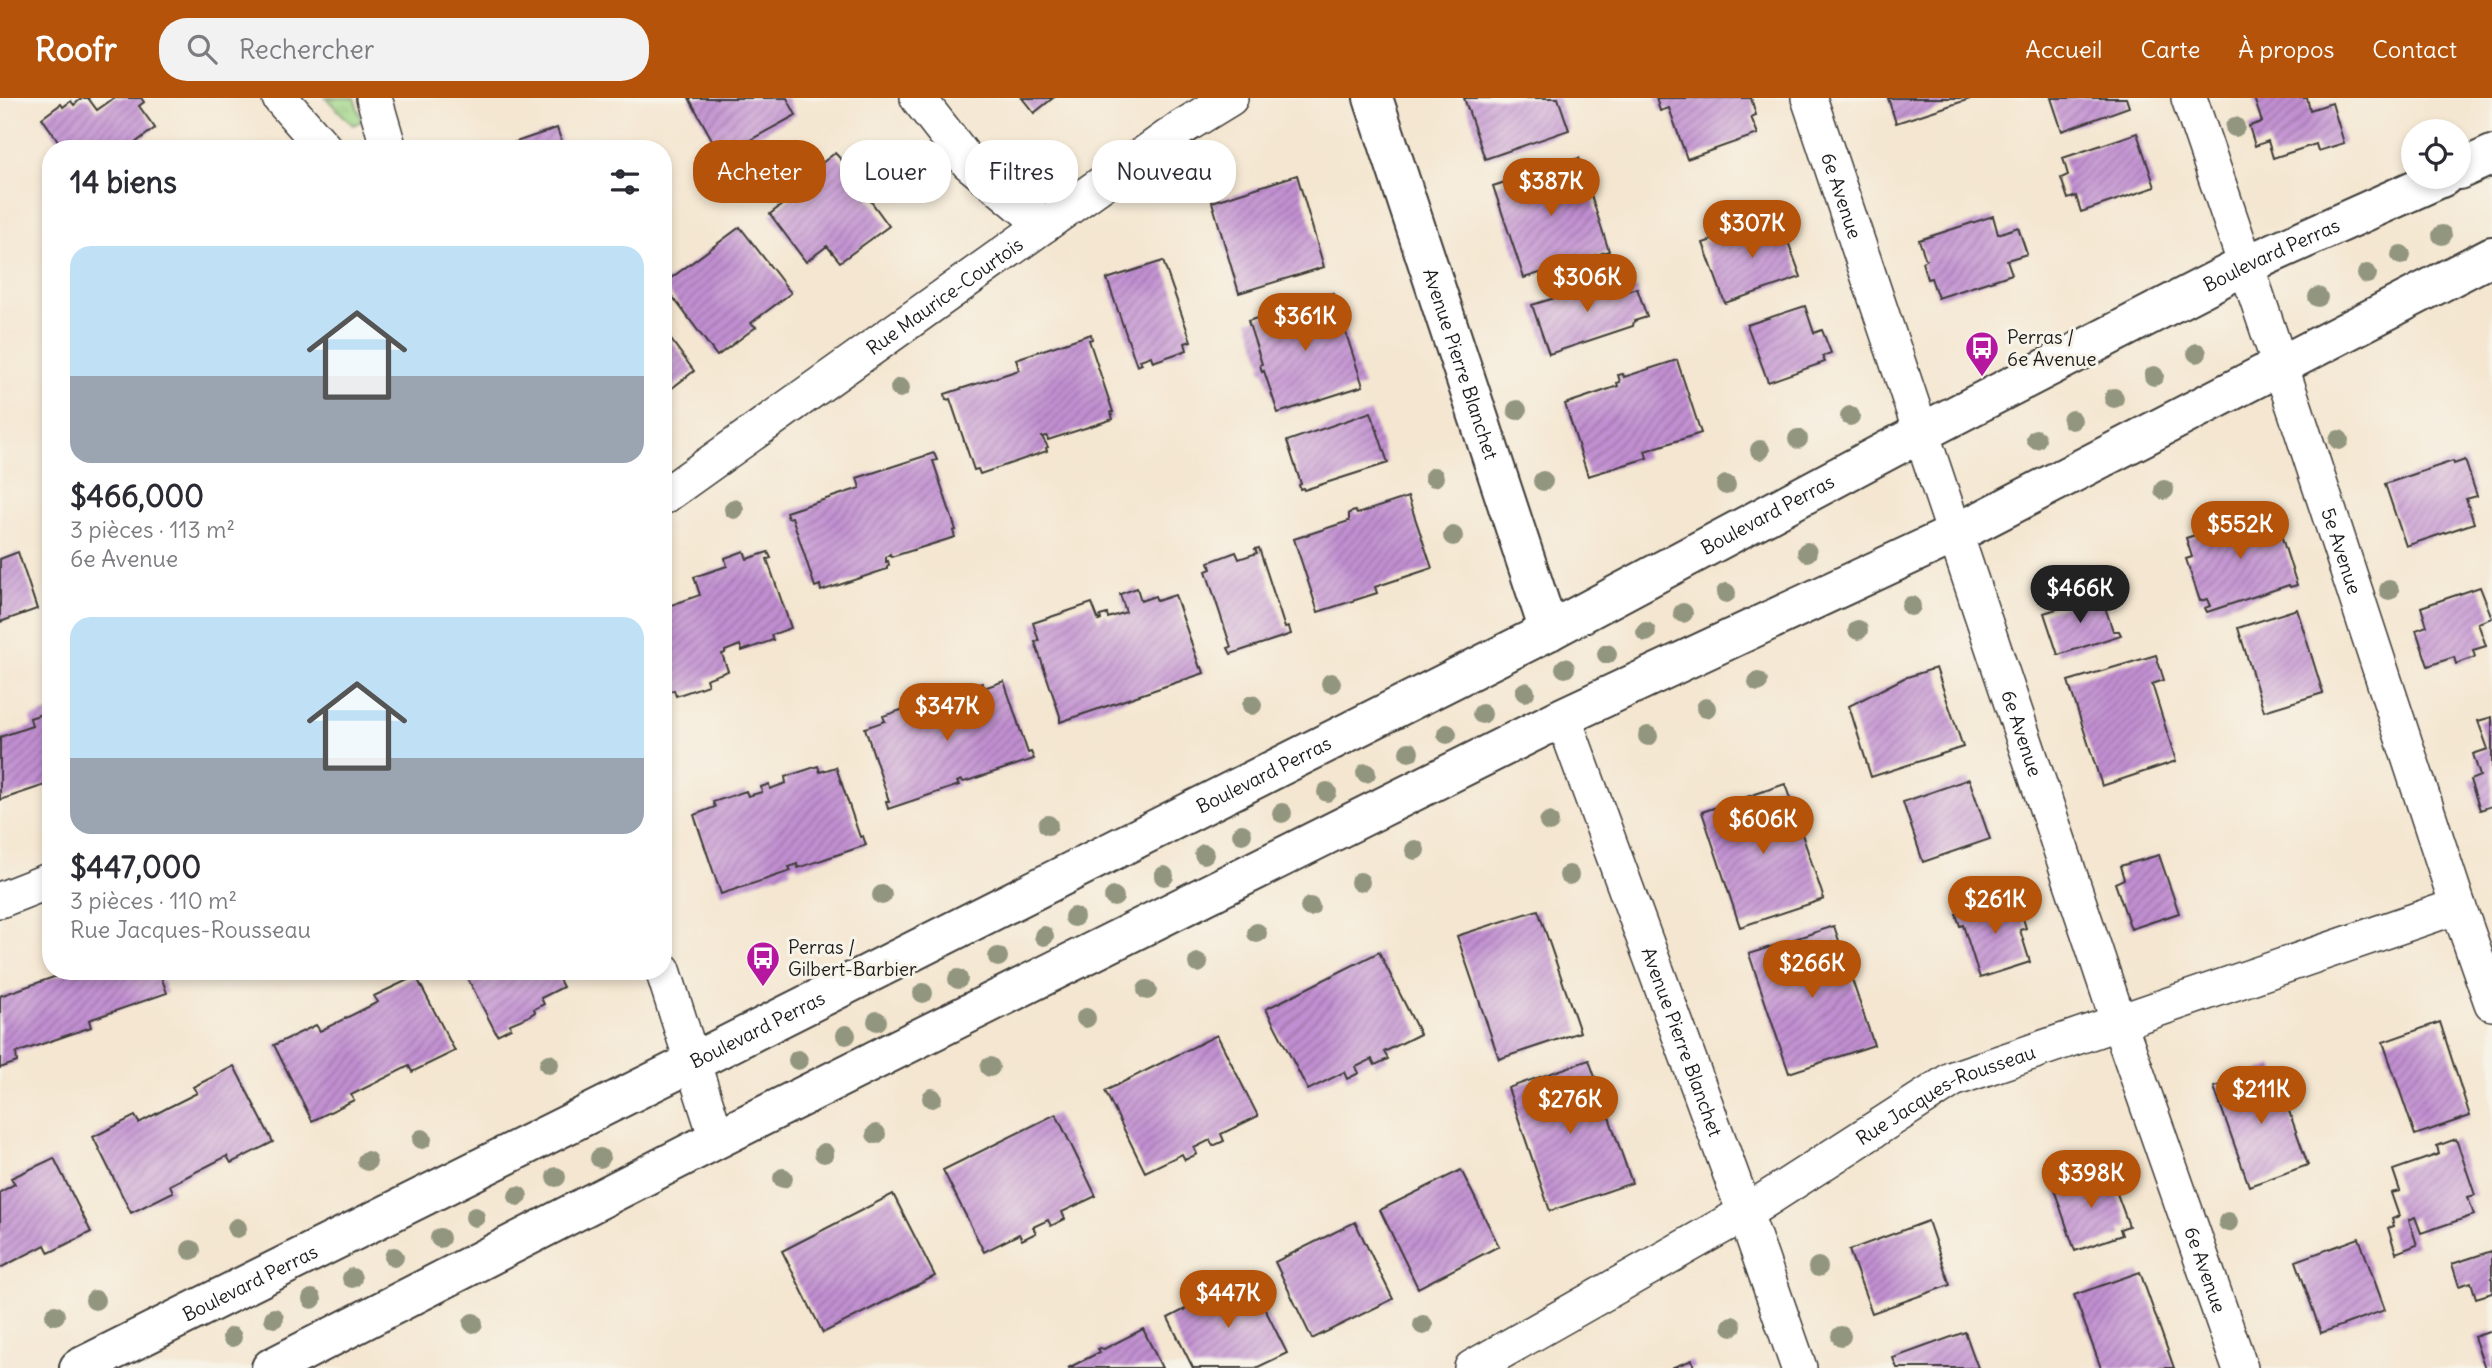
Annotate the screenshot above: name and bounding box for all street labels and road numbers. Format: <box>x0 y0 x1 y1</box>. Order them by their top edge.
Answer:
street label: 6e Avenue <box>1816 149 1867 242</box>
street label: Boulevard Perras <box>2199 213 2343 297</box>
street label: Rue Maurice-Courtois <box>862 232 1028 360</box>
street label: Avenue Pierre Blanchet <box>1418 265 1504 463</box>
street label: Boulevard Perras <box>1697 469 1838 560</box>
street label: 5e Avenue <box>2316 505 2367 597</box>
street label: 6e Avenue <box>1996 687 2047 780</box>
street label: Boulevard Perras <box>1192 731 1335 819</box>
street label: Avenue Pierre Blanchet <box>1637 944 1728 1140</box>
street label: Boulevard Perras <box>686 986 829 1074</box>
street label: Rue Jacques-Rousseau <box>1852 1040 2039 1150</box>
street label: 6e Avenue <box>2179 1224 2232 1316</box>
street label: Boulevard Perras <box>178 1239 321 1327</box>

